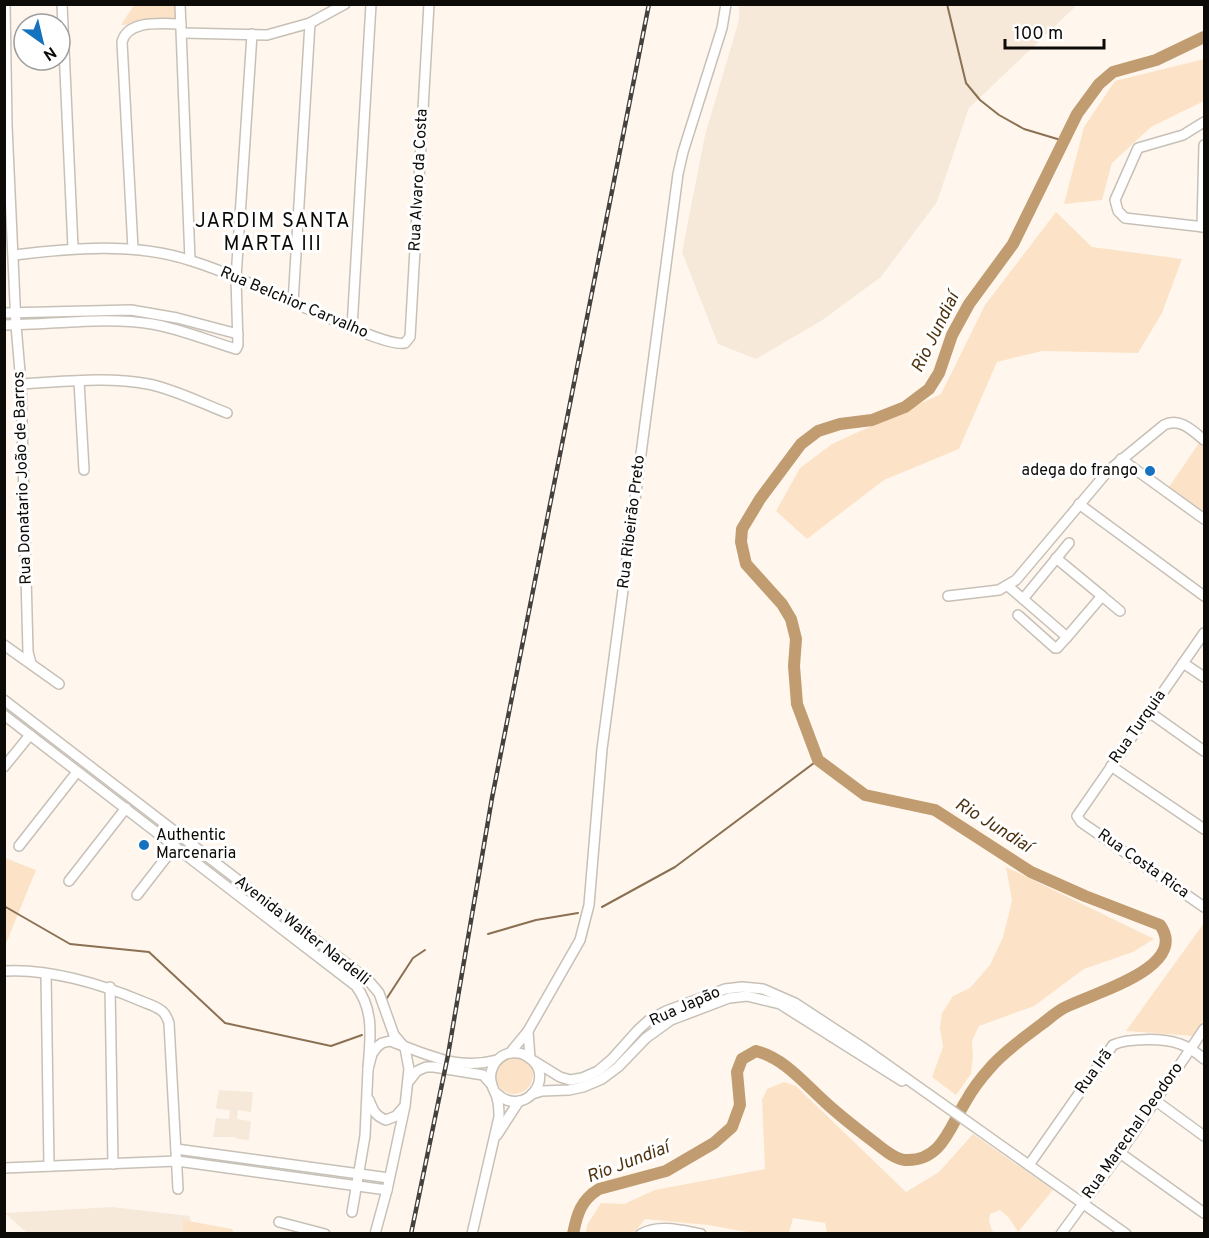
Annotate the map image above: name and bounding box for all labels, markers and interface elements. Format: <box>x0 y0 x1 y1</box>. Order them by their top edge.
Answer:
north arrow <box>12 12 72 72</box>
scale bar <box>1005 12 1104 50</box>
text: 100 m <box>1014 23 1063 46</box>
text: N <box>39 41 60 64</box>
street label: Rua Alvaro da Costa <box>405 108 433 252</box>
district label: JARDIM SANTA MARTA III <box>195 209 351 258</box>
street label: Rua Belchior Carvalho <box>217 263 371 343</box>
water label: Rio Jundiaí <box>907 285 967 377</box>
street label: Rua Donatario João de Barros <box>9 371 37 585</box>
street label: Rua Ribeirão Preto <box>614 454 650 590</box>
place label: adega do frango <box>1022 461 1138 481</box>
marker: adega do frango <box>1143 464 1157 478</box>
street label: Rua Turquia <box>1105 686 1171 768</box>
water label: Rio Jundiaí <box>950 793 1040 861</box>
street label: Rua Costa Rica <box>1093 825 1193 903</box>
place label: Authentic Marcenaria <box>156 826 236 864</box>
marker: Authentic Marcenaria <box>137 838 151 852</box>
street label: Avenida Walter Nardelli <box>230 872 374 990</box>
street label: Rua Japão <box>646 982 724 1031</box>
street label: Rua Irã <box>1071 1046 1117 1098</box>
street label: Rua Marechal Deodoro <box>1078 1059 1188 1203</box>
water label: Rio Jundiaí <box>583 1135 677 1189</box>

